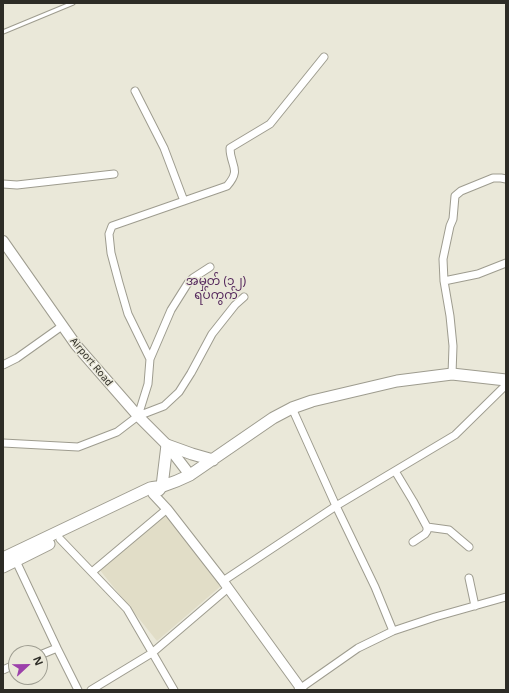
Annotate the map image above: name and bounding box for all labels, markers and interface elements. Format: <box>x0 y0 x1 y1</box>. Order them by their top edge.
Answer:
district label: အမှတ် (၁၂) ရပ်ကွက် <box>186 275 246 303</box>
street label: Airport Road <box>67 335 115 389</box>
north arrow <box>8 645 48 685</box>
text: N <box>30 654 47 668</box>

